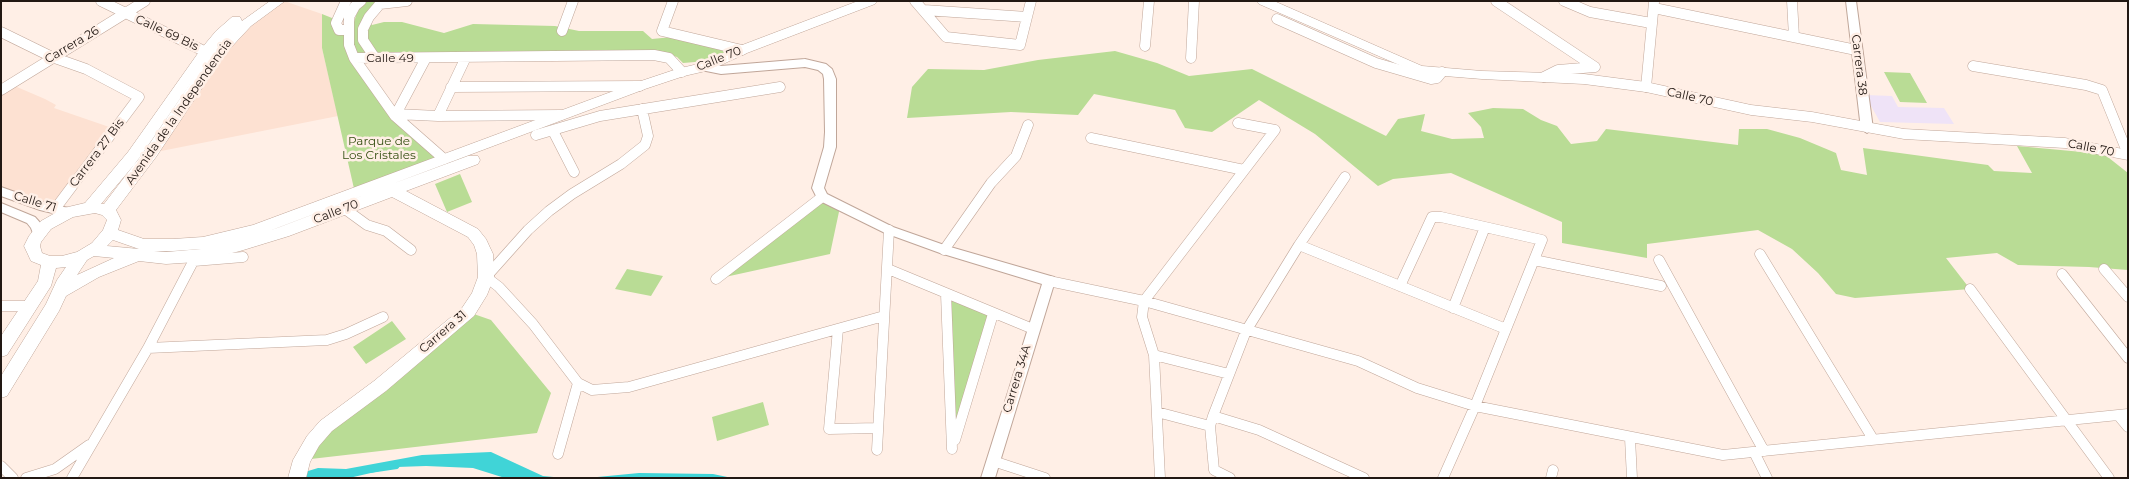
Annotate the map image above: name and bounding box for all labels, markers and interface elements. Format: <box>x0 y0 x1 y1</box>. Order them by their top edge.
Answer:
street label: Calle 69 Bis <box>133 12 201 54</box>
street label: Carrera 26 <box>42 23 102 67</box>
street label: Carrera 38 <box>1848 34 1870 96</box>
street label: Avenida de la Independencia <box>123 36 235 188</box>
street label: Calle 70 <box>694 43 744 75</box>
street label: Calle 49 <box>366 51 414 65</box>
street label: Calle 70 <box>1665 85 1715 109</box>
street label: Carrera 27 Bis <box>67 116 127 190</box>
park label: Parque de Los Cristales <box>342 134 416 162</box>
street label: Calle 70 <box>2067 136 2115 160</box>
street label: Calle 71 <box>12 189 58 215</box>
street label: Calle 70 <box>311 197 361 227</box>
street label: Carrera 31 <box>416 308 470 356</box>
street label: Carrera 34A <box>1000 343 1034 415</box>

